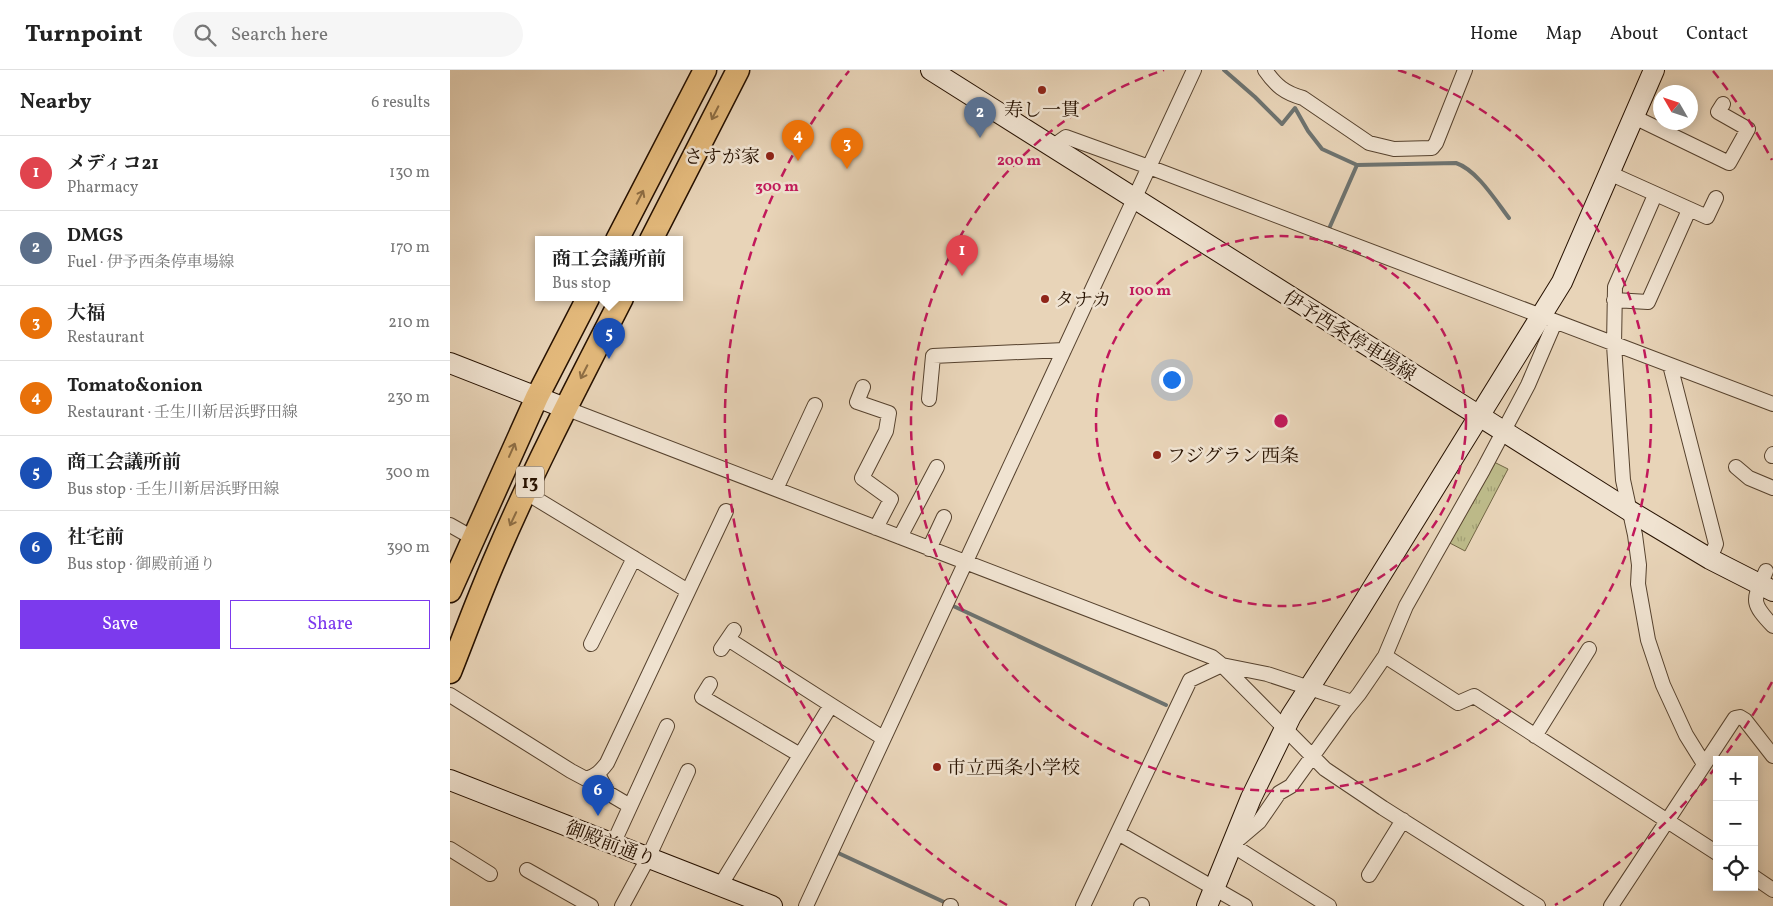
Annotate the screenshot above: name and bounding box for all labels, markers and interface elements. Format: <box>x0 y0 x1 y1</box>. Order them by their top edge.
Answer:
search box <box>173 12 523 57</box>
text: Turnpoint <box>25 18 143 52</box>
icon: search <box>191 21 219 49</box>
text: Search here <box>231 22 328 48</box>
text: Home <box>1470 22 1518 47</box>
text: Map <box>1546 22 1582 47</box>
text: About <box>1610 22 1658 47</box>
text: Contact <box>1686 22 1748 47</box>
marker: 寿し一貫 <box>1036 84 1048 96</box>
north arrow <box>1653 85 1698 130</box>
text: Nearby <box>20 88 91 117</box>
text: 6 results <box>371 92 430 114</box>
pin: 2 <box>964 97 996 138</box>
place label: 寿し一貫 <box>1004 98 1080 124</box>
one-way arrow <box>710 105 719 120</box>
pin: 4 <box>782 120 814 161</box>
pin: 3 <box>831 128 863 169</box>
place label: さすが家 <box>684 145 760 171</box>
marker: さすが家 <box>764 150 776 162</box>
text: メディコ21 <box>67 151 159 177</box>
text: 200 m <box>997 151 1041 172</box>
text: 1 <box>33 162 39 184</box>
text: 130 m <box>389 162 430 184</box>
text: Pharmacy <box>67 177 138 199</box>
text: 300 m <box>755 177 799 198</box>
one-way arrow <box>636 190 645 205</box>
text: DMGS <box>67 223 123 249</box>
pin: 1 <box>946 235 978 276</box>
popup <box>535 236 683 301</box>
text: 2 <box>32 237 40 259</box>
text: 170 m <box>390 237 430 259</box>
text: 商工会議所前 <box>552 247 666 273</box>
text: Fuel · 伊予西条停車場線 <box>67 252 234 274</box>
text: Bus stop <box>552 273 611 295</box>
text: 100 m <box>1129 281 1172 302</box>
street label: 伊予西条停車場線 <box>1278 285 1420 388</box>
place label: タナカ <box>1055 288 1112 314</box>
marker: タナカ <box>1039 293 1051 305</box>
text: 大福 <box>67 301 105 327</box>
text: 3 <box>32 312 40 334</box>
text: 210 m <box>388 312 430 334</box>
pin: 5 <box>593 318 625 359</box>
text: Restaurant <box>67 327 145 349</box>
one-way arrow <box>579 365 589 380</box>
your location <box>1159 367 1185 393</box>
text: Tomato&onion <box>67 373 203 399</box>
text: 4 <box>31 387 41 409</box>
text: 230 m <box>387 387 430 409</box>
text: Restaurant · 壬生川新居浜野田線 <box>67 402 298 424</box>
centre of rings <box>1272 412 1290 430</box>
one-way arrow <box>508 443 518 458</box>
place label: フジグラン西条 <box>1167 444 1299 470</box>
marker: フジグラン西条 <box>1151 449 1163 461</box>
text: 商工会議所前 <box>67 450 181 476</box>
text: 5 <box>32 462 40 484</box>
text: 300 m <box>385 462 430 484</box>
road number: 13 <box>516 467 544 498</box>
text: Bus stop · 壬生川新居浜野田線 <box>67 479 280 501</box>
one-way arrow <box>508 511 517 526</box>
text: 社宅前 <box>67 525 124 551</box>
text: 6 <box>32 537 40 559</box>
text: 390 m <box>387 537 430 559</box>
text: Bus stop · 御殿前通り <box>67 554 216 576</box>
button: Save <box>20 600 220 649</box>
button: Share <box>230 600 430 649</box>
place label: 市立西条小学校 <box>947 756 1080 782</box>
map controls <box>1713 756 1758 891</box>
button: + <box>1713 756 1758 801</box>
marker: 市立西条小学校 <box>931 761 943 773</box>
pin: 6 <box>582 775 614 816</box>
button: − <box>1713 801 1758 846</box>
street label: 御殿前通り <box>561 816 659 874</box>
button: locate <box>1713 846 1758 891</box>

